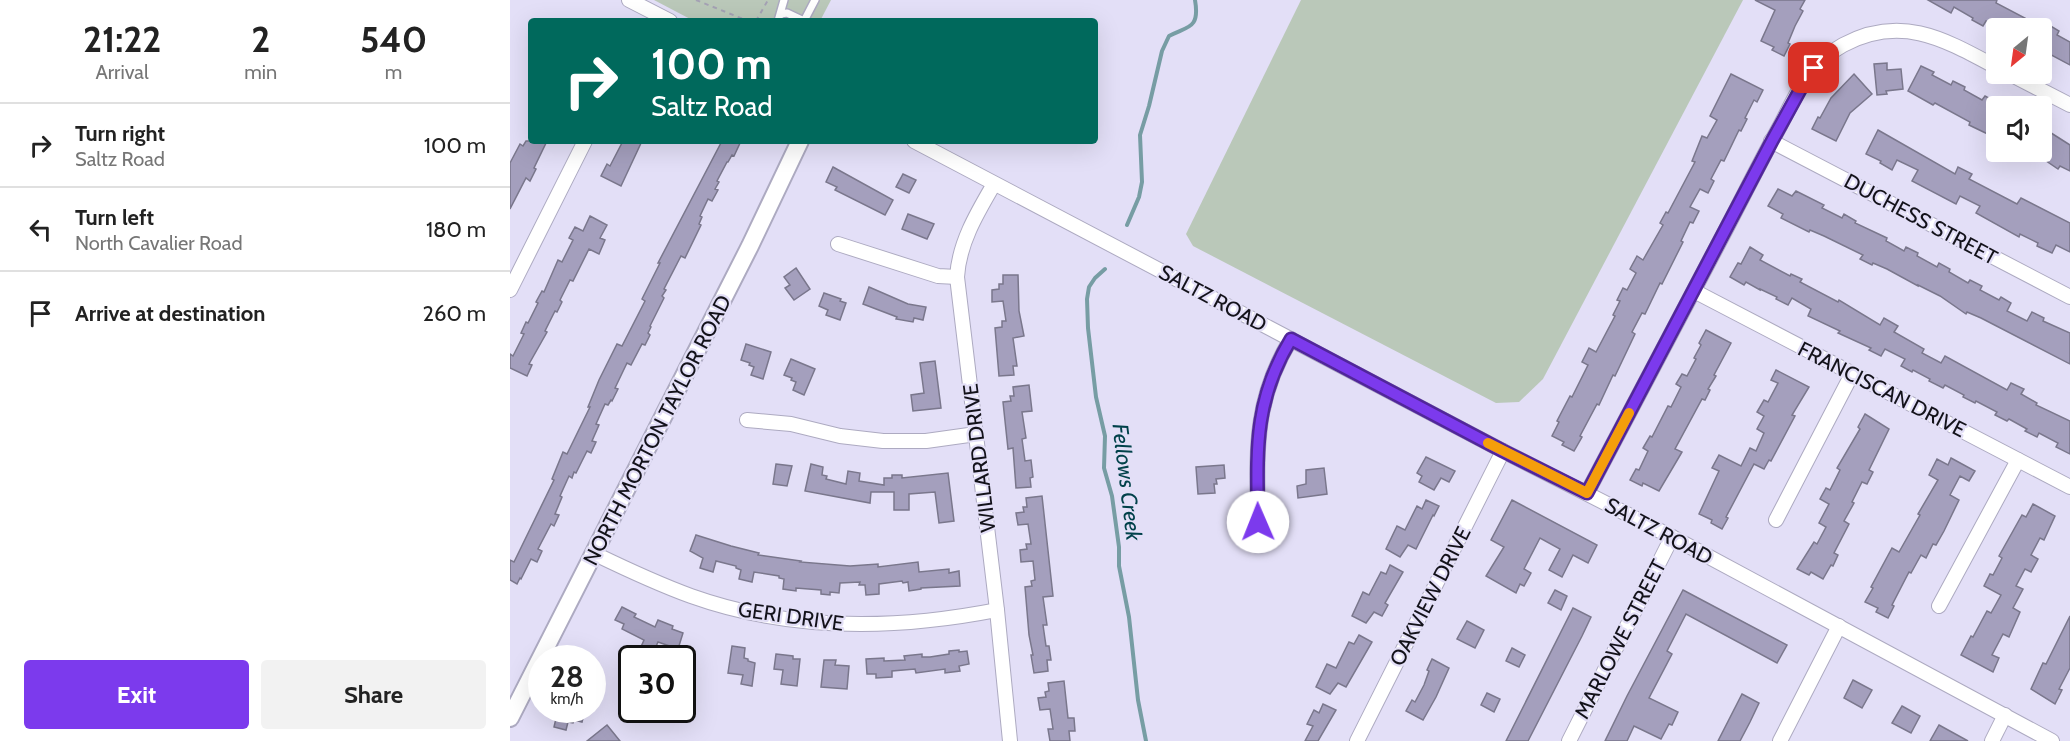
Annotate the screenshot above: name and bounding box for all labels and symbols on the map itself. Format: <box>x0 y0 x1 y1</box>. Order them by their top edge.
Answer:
north arrow <box>1986 18 2052 84</box>
pin <box>1788 42 1839 93</box>
street label: DUCHESS STREET <box>1840 168 2002 270</box>
street label: SALTZ ROAD <box>1155 259 1271 337</box>
street label: NORTH MORTON TAYLOR ROAD <box>578 291 736 569</box>
street label: FRANCISCAN DRIVE <box>1794 336 1970 442</box>
street label: WILLARD DRIVE <box>957 382 1001 534</box>
water label: Fellows Creek <box>1106 422 1148 543</box>
position arrow <box>1226 490 1290 554</box>
street label: SALTZ ROAD <box>1601 492 1717 570</box>
street label: OAKVIEW DRIVE <box>1384 522 1476 670</box>
street label: MARLOWE STREET <box>1569 555 1671 723</box>
street label: GERI DRIVE <box>737 596 845 636</box>
speed limit sign: 30 <box>618 645 696 723</box>

